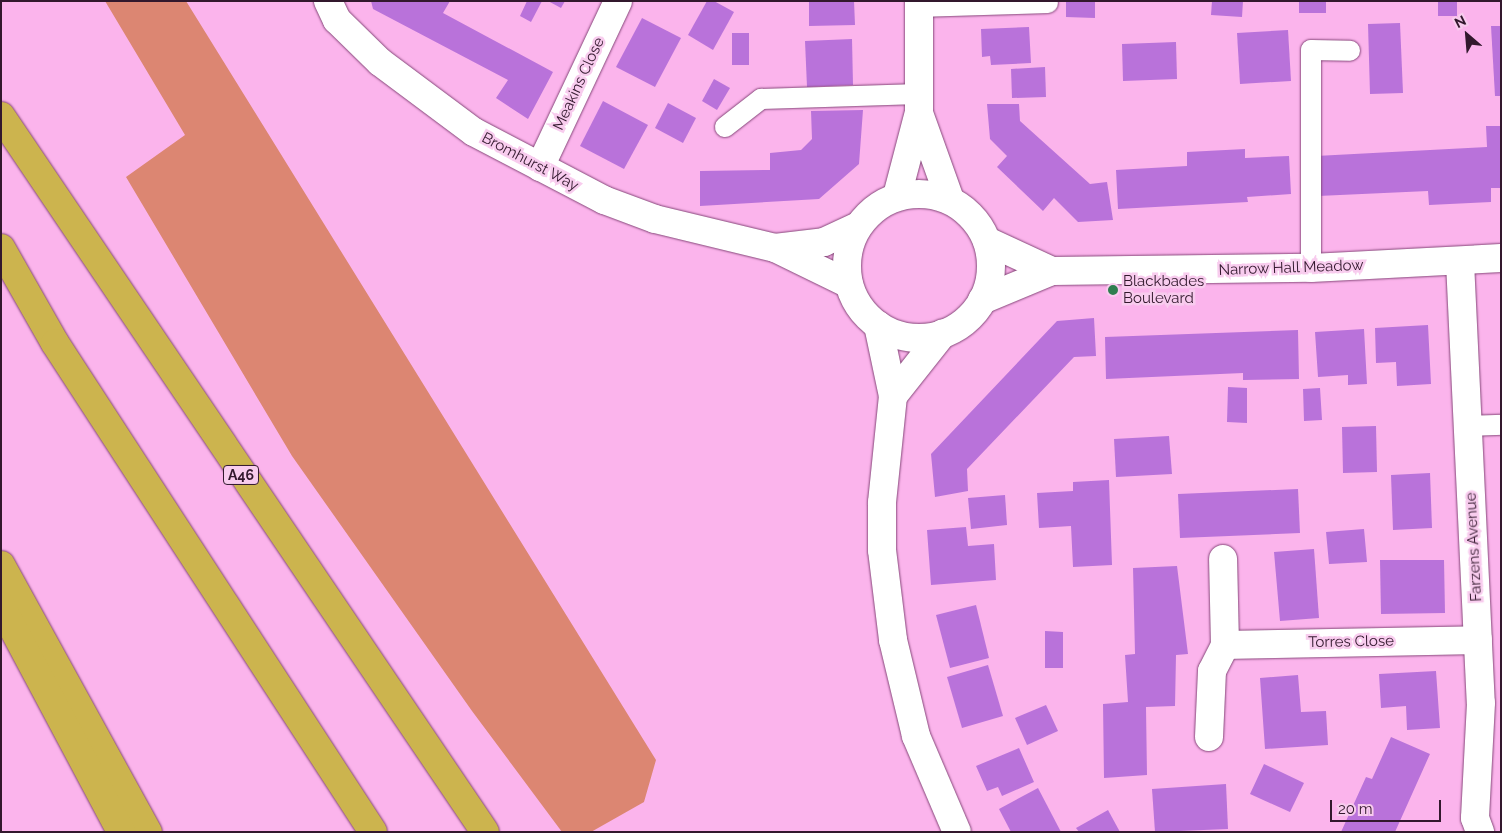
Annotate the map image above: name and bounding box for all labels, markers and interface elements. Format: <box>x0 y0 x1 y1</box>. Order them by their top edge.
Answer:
north arrow <box>1442 10 1492 60</box>
text: N <box>1452 12 1469 31</box>
street label: Meakins Close <box>550 35 608 133</box>
street label: Bromhurst Way <box>478 129 582 195</box>
street label: Narrow Hall Meadow <box>1218 256 1364 280</box>
place label: Blackbades Boulevard <box>1123 272 1204 307</box>
marker: Blackbades Boulevard <box>1107 284 1119 296</box>
road number: A46 <box>222 464 260 486</box>
street label: Farzens Avenue <box>1462 492 1486 602</box>
street label: Torres Close <box>1308 632 1394 652</box>
scale bar <box>1332 790 1443 822</box>
text: 20 m <box>1338 800 1373 818</box>

